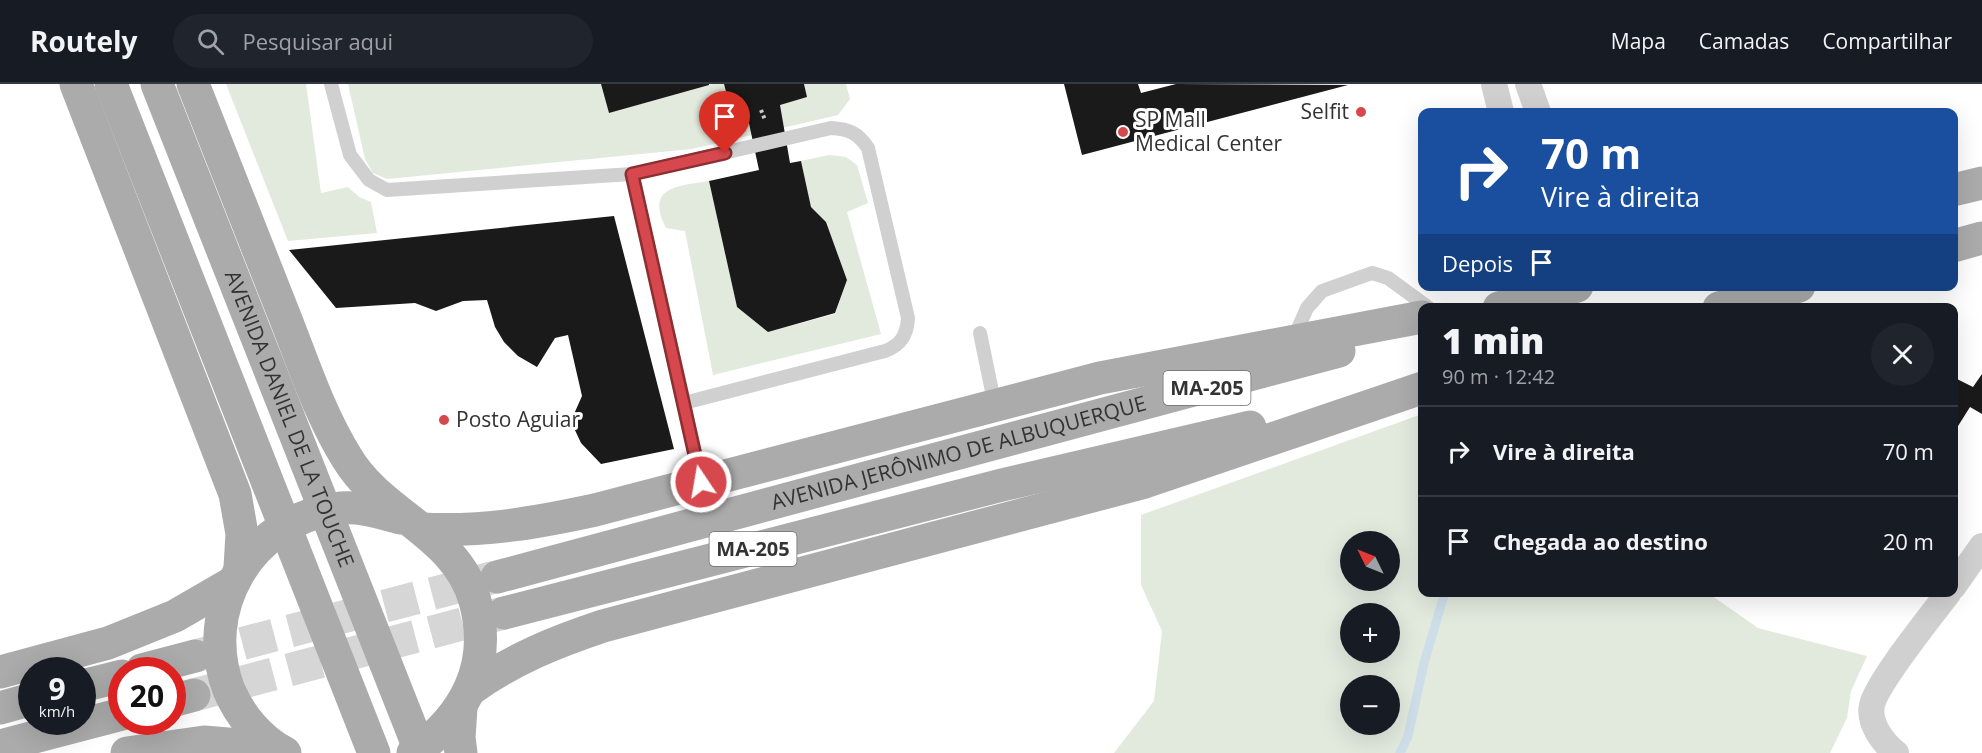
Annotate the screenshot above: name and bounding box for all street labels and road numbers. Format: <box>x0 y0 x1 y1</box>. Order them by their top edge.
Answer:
street label: AVENIDA DANIEL DE LA TOUCHE <box>219 266 361 571</box>
road number: MA-205 <box>1164 371 1250 405</box>
street label: AVENIDA JERÔNIMO DE ALBUQUERQUE <box>768 388 1149 516</box>
road number: MA-205 <box>710 532 796 566</box>

